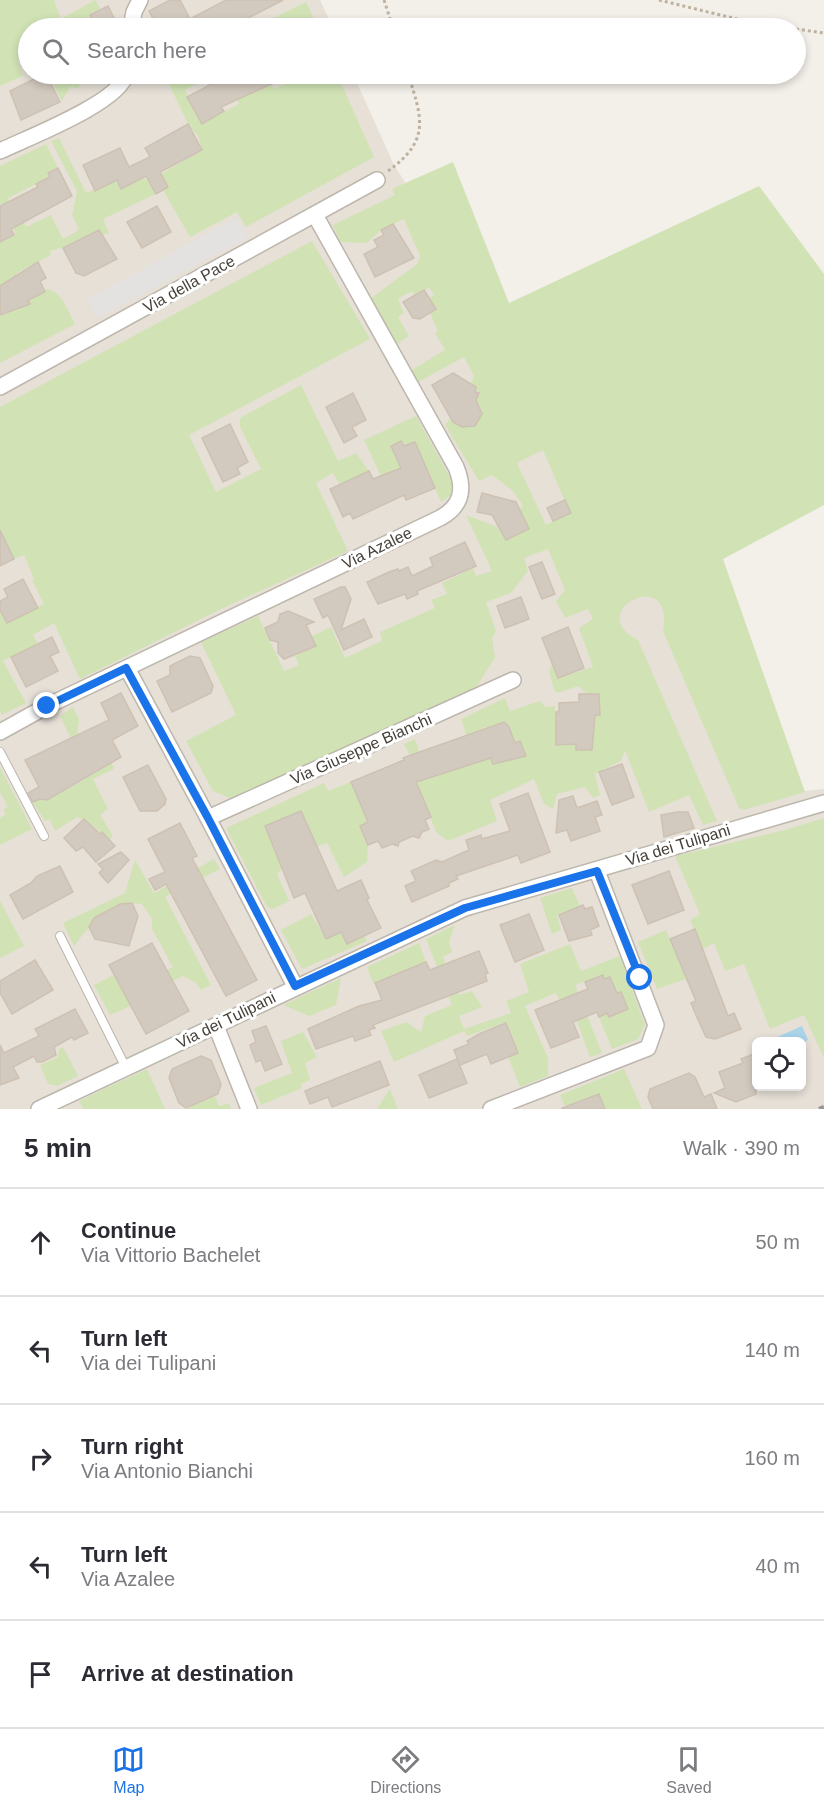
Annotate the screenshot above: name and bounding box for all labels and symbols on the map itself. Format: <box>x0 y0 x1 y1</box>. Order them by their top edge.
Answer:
street label: Via della Pace <box>140 252 238 316</box>
street label: Via Azalee <box>339 524 415 572</box>
route end <box>33 692 59 718</box>
street label: Via Giuseppe Bianchi <box>288 710 434 788</box>
street label: Via dei Tulipani <box>624 821 732 869</box>
route start <box>626 964 652 990</box>
street label: Via dei Tulipani <box>174 989 278 1051</box>

